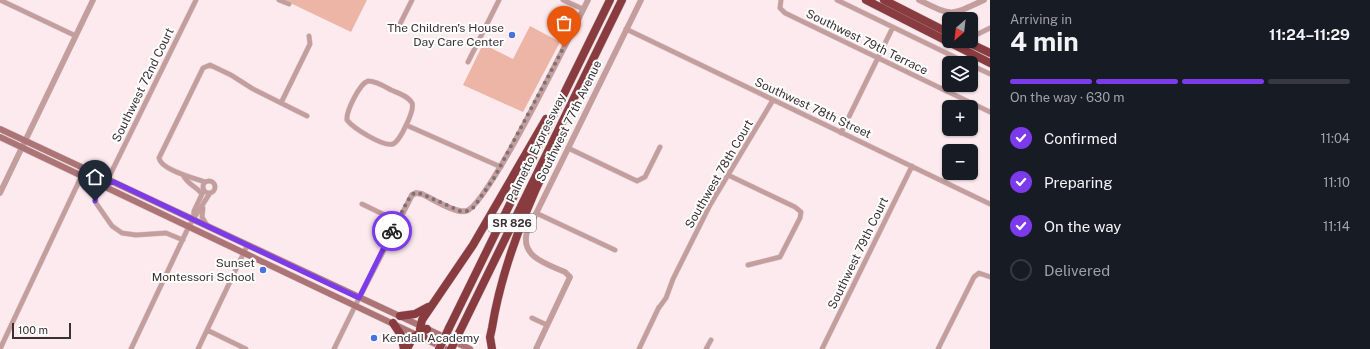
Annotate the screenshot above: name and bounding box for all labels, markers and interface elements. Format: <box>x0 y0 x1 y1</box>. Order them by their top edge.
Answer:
pin <box>547 6 581 47</box>
street label: Southwest 79th Terrace <box>804 6 930 78</box>
icon: bag <box>553 12 575 34</box>
north arrow <box>942 12 978 48</box>
map controls <box>942 12 978 180</box>
text: Arriving in <box>1010 12 1072 27</box>
place label: The Children's House Day Care Center <box>387 21 504 49</box>
street label: Southwest 72nd Court <box>109 25 177 144</box>
text: 4 min <box>1010 26 1079 57</box>
text: 11:24–11:29 <box>1269 26 1350 43</box>
marker: The Children's House Day Care Center <box>507 30 517 40</box>
button: layers <box>942 56 978 92</box>
street label: Southwest 77th Avenue <box>534 58 605 184</box>
street label: Southwest 78th Street <box>753 75 874 141</box>
text: On the way · 630 m <box>1010 90 1125 105</box>
street label: Palmetto Expressway <box>503 91 569 205</box>
button: + <box>942 100 978 136</box>
street label: Southwest 78th Court <box>682 117 756 231</box>
icon: check <box>1010 127 1032 149</box>
text: Confirmed <box>1044 130 1117 147</box>
text: 11:04 <box>1320 131 1350 146</box>
button: − <box>942 144 978 180</box>
pin <box>78 160 112 201</box>
icon: home <box>84 166 106 188</box>
icon: check <box>1010 171 1032 193</box>
text: Preparing <box>1044 174 1113 191</box>
text: 11:10 <box>1323 175 1350 190</box>
street label: Southwest 79th Court <box>825 194 891 311</box>
courier <box>372 211 412 251</box>
road number: SR 826 <box>488 214 536 232</box>
icon: check <box>1010 215 1032 237</box>
text: On the way <box>1044 218 1121 235</box>
text: 11:14 <box>1323 219 1350 234</box>
icon: bike <box>381 220 403 242</box>
place label: Sunset Montessori School <box>152 256 255 284</box>
text: Delivered <box>1044 262 1110 279</box>
marker: Sunset Montessori School <box>258 265 268 275</box>
scale bar <box>12 321 71 340</box>
text: 100 m <box>18 324 48 336</box>
place label: Kendall Academy <box>382 331 480 345</box>
marker: Kendall Academy <box>369 333 379 343</box>

